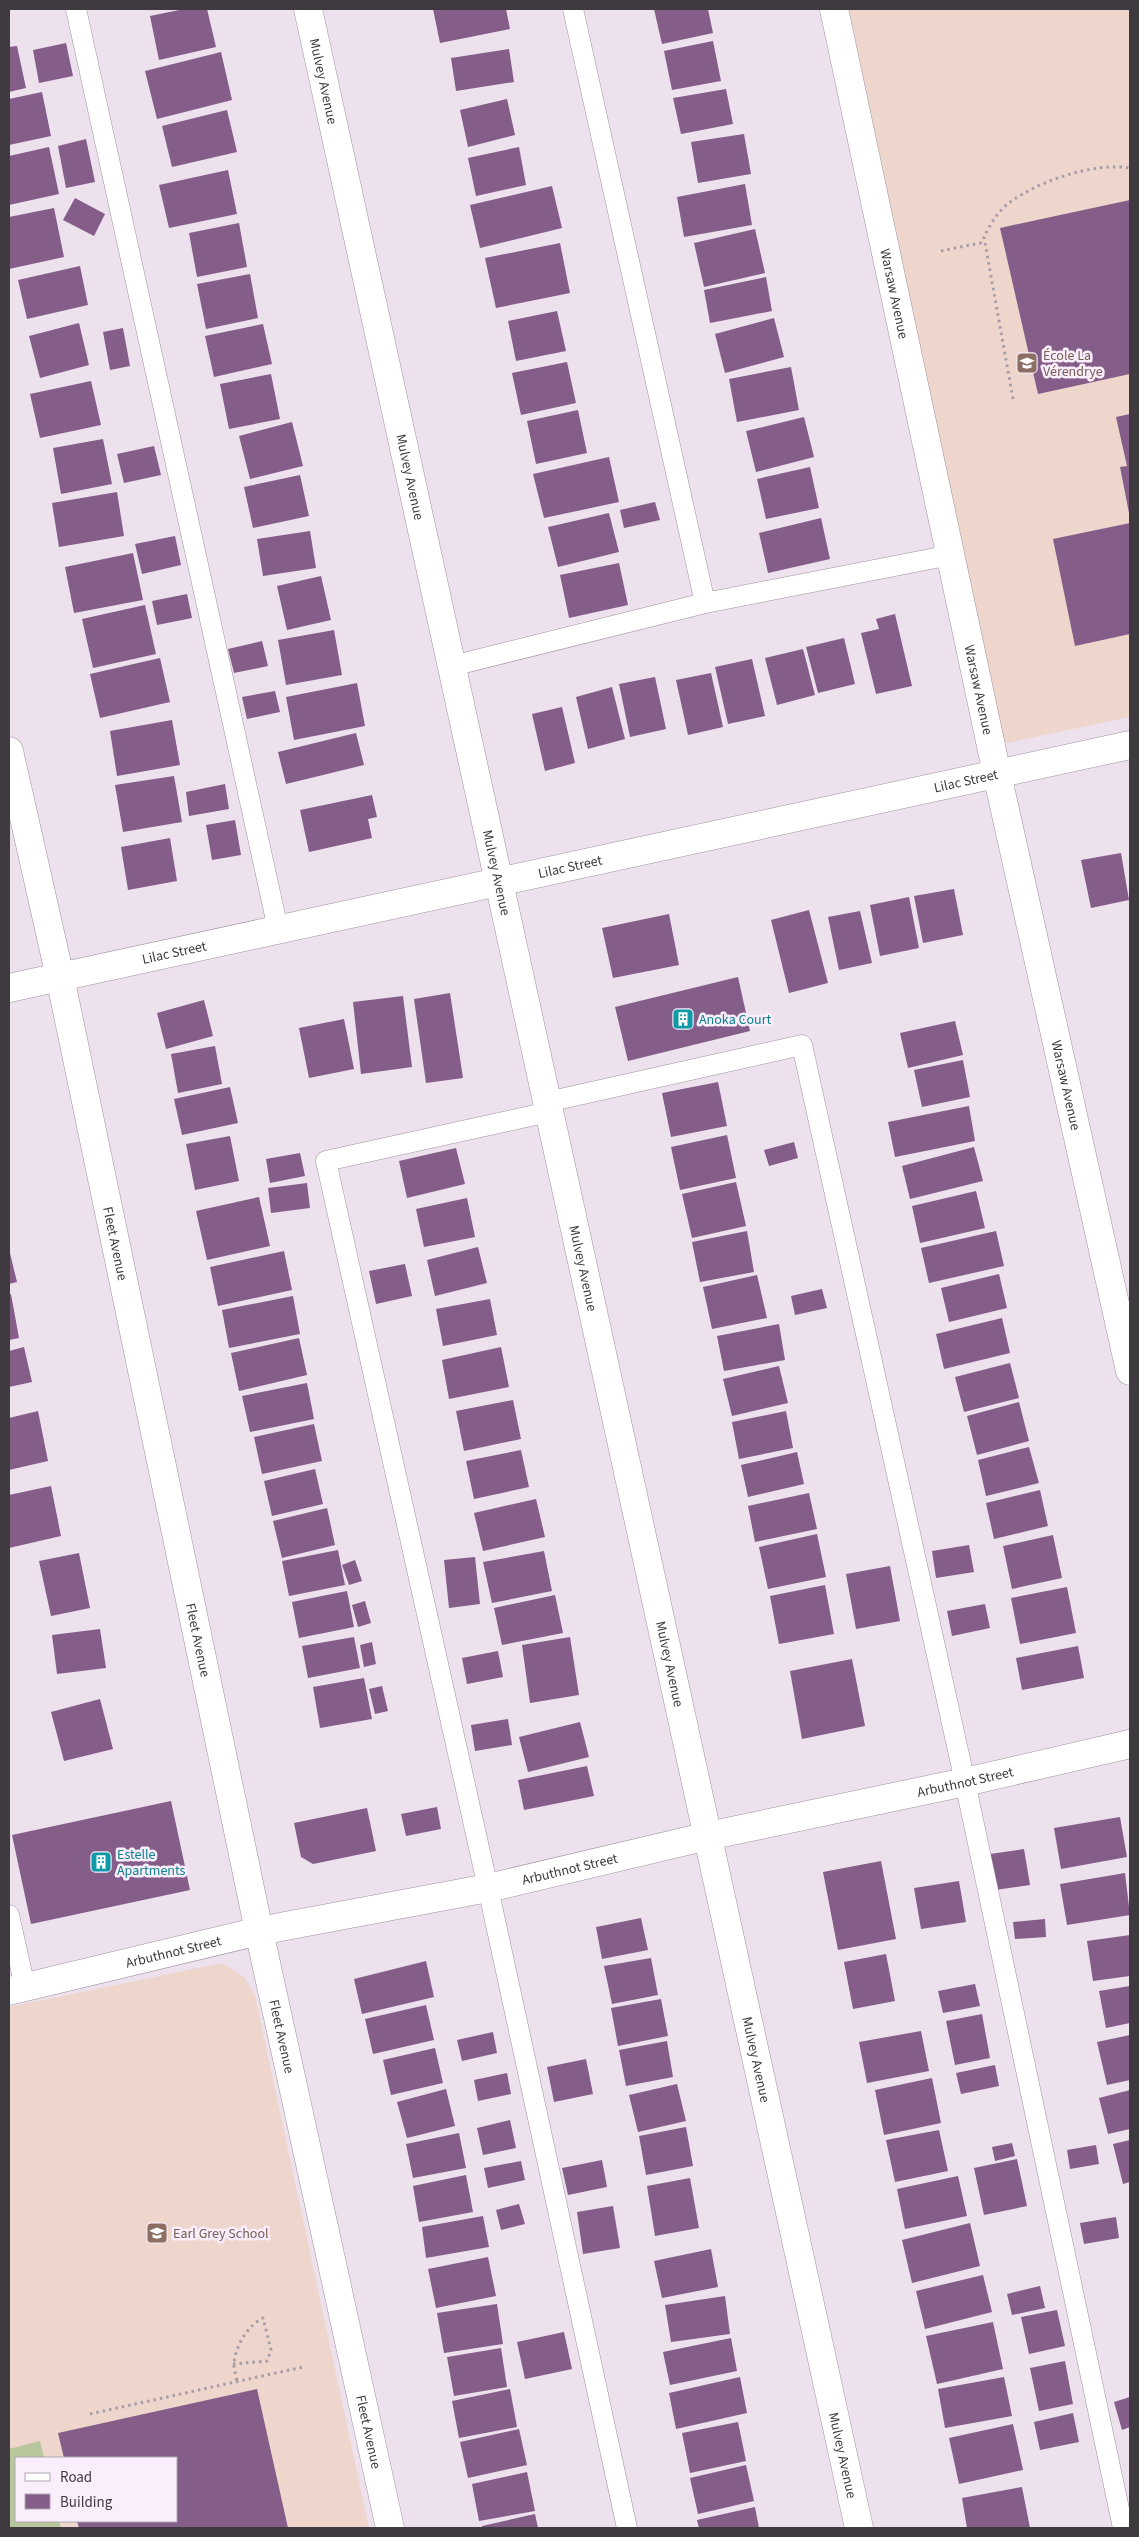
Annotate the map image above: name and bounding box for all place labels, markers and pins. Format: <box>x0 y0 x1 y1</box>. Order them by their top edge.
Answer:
place label: École La Vérendrye <box>1043 346 1103 382</box>
school or university icon: École La Vérendrye <box>1015 351 1039 375</box>
building icon: Anoka Court <box>671 1007 695 1031</box>
place label: Anoka Court <box>699 1010 772 1030</box>
place label: Estelle Apartments <box>117 1845 186 1881</box>
building icon: Estelle Apartments <box>89 1850 113 1874</box>
school or university icon: Earl Grey School <box>145 2221 169 2245</box>
place label: Earl Grey School <box>173 2224 269 2244</box>

